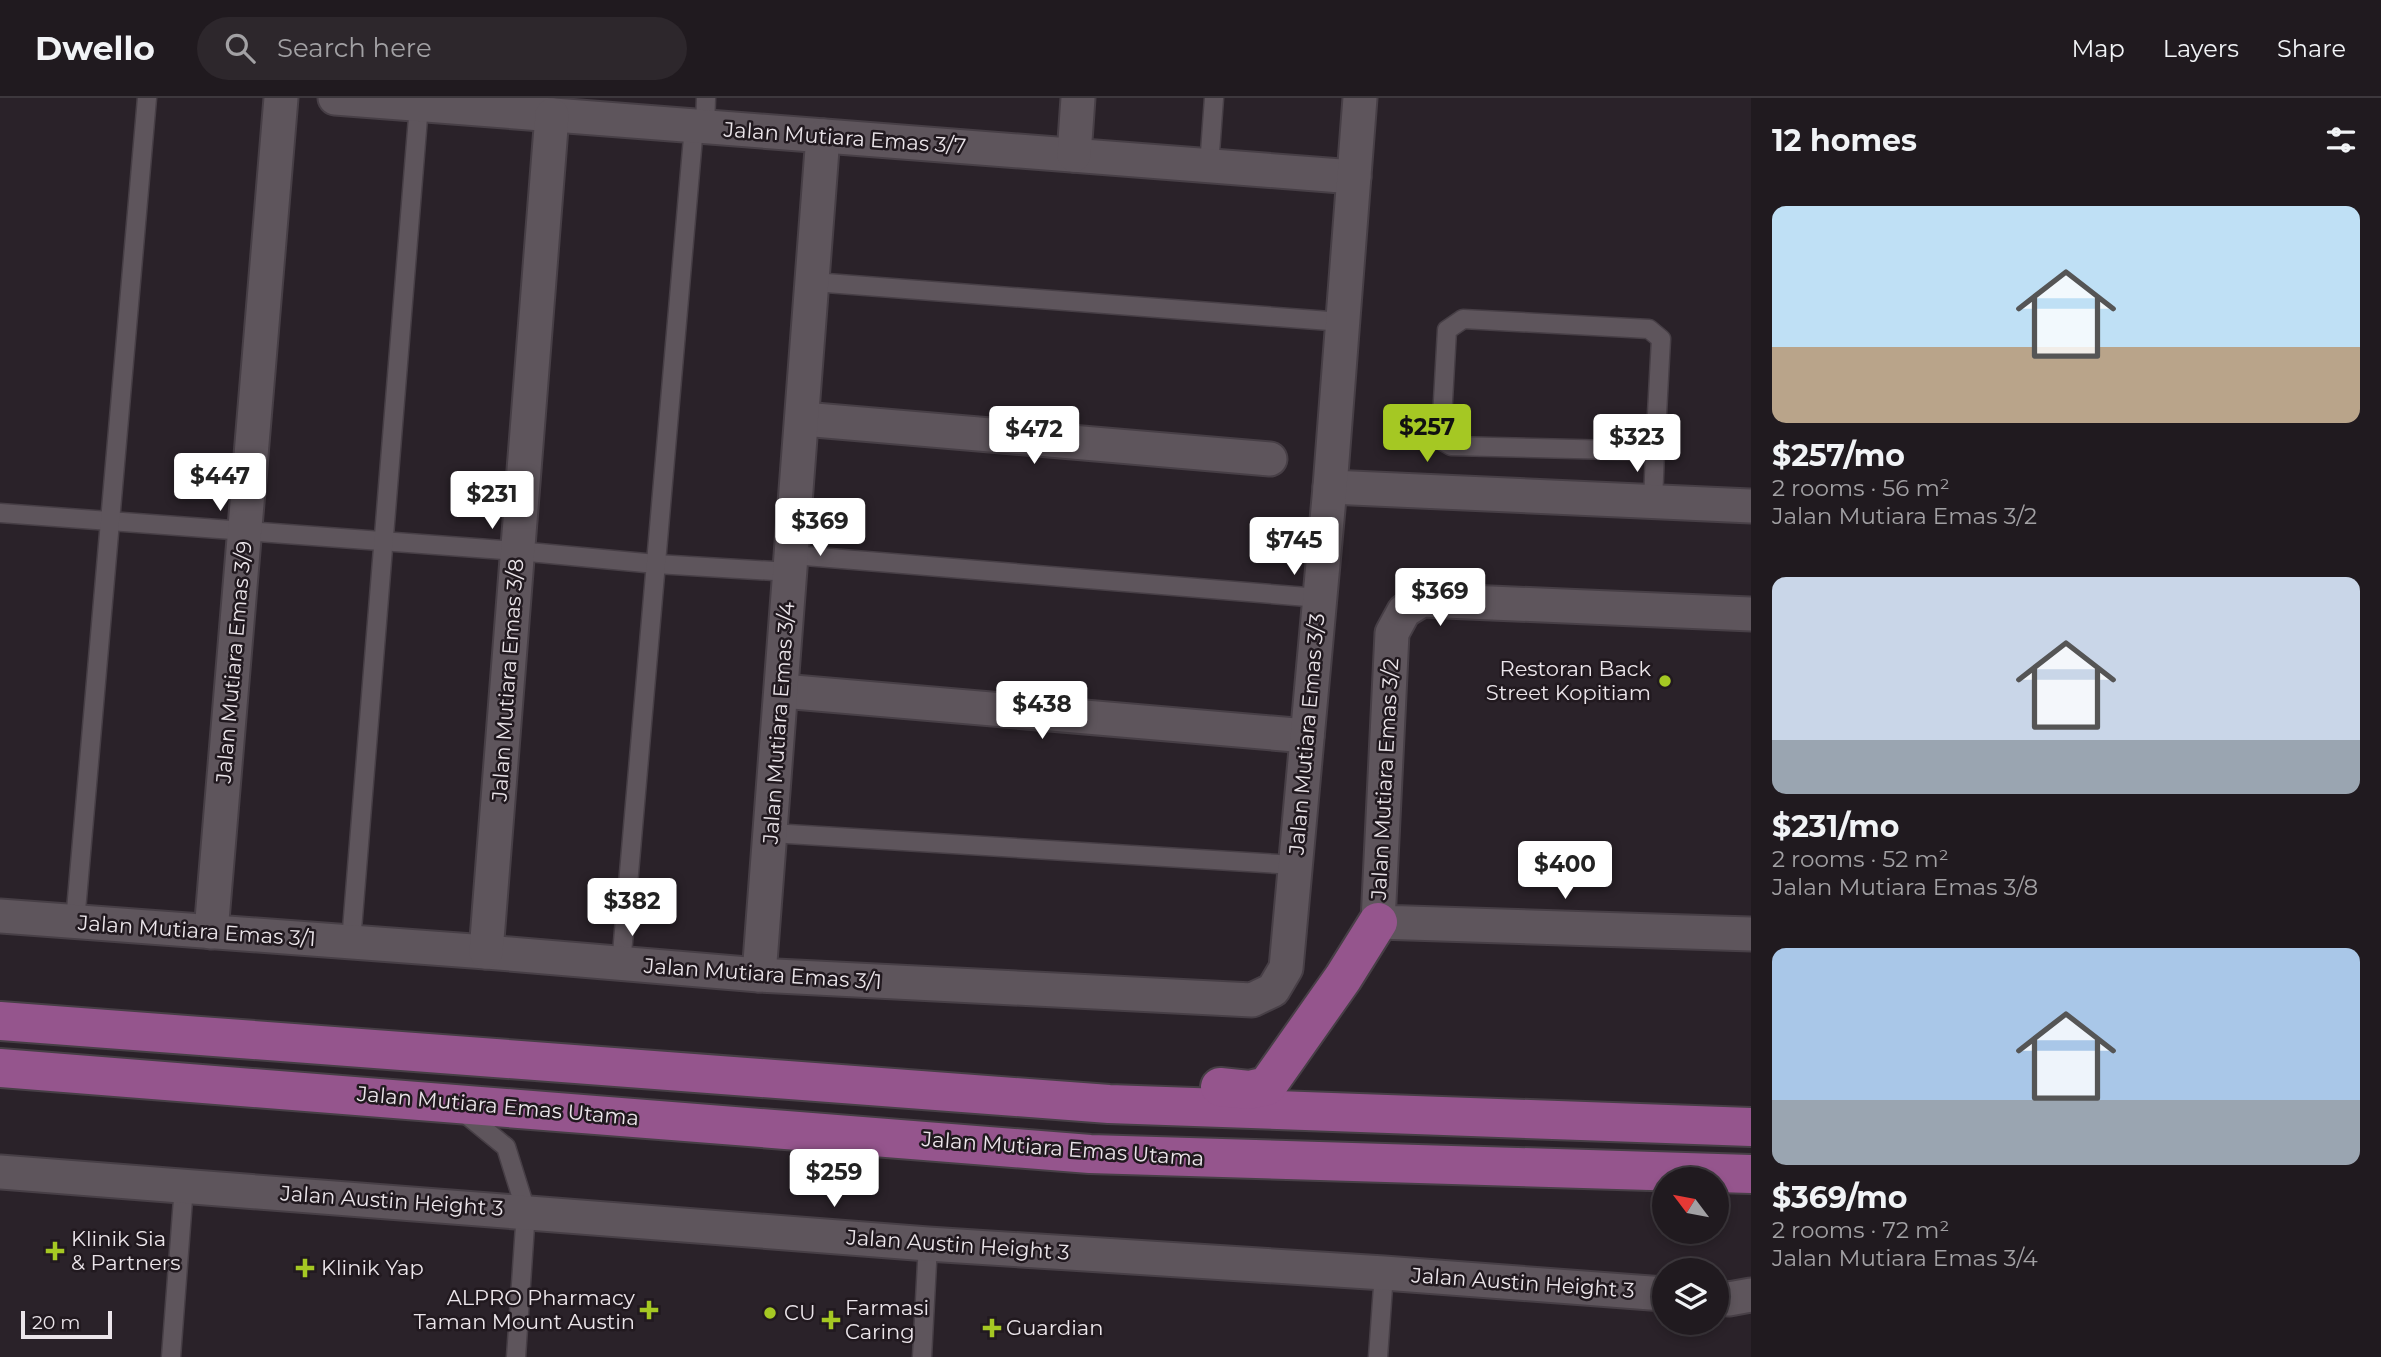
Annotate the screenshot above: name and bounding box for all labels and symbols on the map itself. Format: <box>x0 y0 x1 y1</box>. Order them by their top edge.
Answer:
street label: Jalan Mutiara Emas 3/7 <box>722 116 967 158</box>
pin: $257 <box>1386 404 1468 464</box>
pin: $472 <box>993 406 1075 466</box>
pin: $323 <box>1596 414 1678 474</box>
pin: $447 <box>179 454 261 513</box>
pin: $231 <box>451 472 533 531</box>
pin: $369 <box>779 498 861 558</box>
pin: $745 <box>1253 518 1335 577</box>
street label: Jalan Mutiara Emas 3/9 <box>210 540 257 785</box>
street label: Jalan Mutiara Emas 3/8 <box>486 558 528 803</box>
pin: $369 <box>1399 568 1481 628</box>
street label: Jalan Mutiara Emas 3/4 <box>757 601 799 846</box>
street label: Jalan Mutiara Emas 3/3 <box>1283 612 1330 857</box>
place label: Restoran Back Street Kopitiam <box>1486 656 1651 705</box>
street label: Jalan Mutiara Emas 3/2 <box>1366 657 1403 902</box>
marker: Restoran Back Street Kopitiam <box>1657 673 1673 689</box>
pin: $438 <box>1001 682 1083 741</box>
pin: $400 <box>1524 842 1606 901</box>
pin: $382 <box>591 878 673 938</box>
street label: Jalan Mutiara Emas 3/1 <box>76 910 317 951</box>
street label: Jalan Mutiara Emas 3/1 <box>642 953 883 994</box>
street label: Jalan Mutiara Emas Utama <box>355 1081 640 1130</box>
street label: Jalan Mutiara Emas Utama <box>920 1126 1205 1171</box>
pin: $259 <box>793 1150 875 1209</box>
north arrow <box>1652 1167 1729 1244</box>
street label: Jalan Austin Height 3 <box>279 1180 504 1221</box>
street label: Jalan Austin Height 3 <box>845 1224 1070 1265</box>
place label: Klinik Sia & Partners <box>71 1226 180 1275</box>
marker: Klinik Sia & Partners <box>45 1241 65 1261</box>
place label: Klinik Yap <box>321 1255 424 1280</box>
marker: Klinik Yap <box>295 1258 315 1278</box>
street label: Jalan Austin Height 3 <box>1410 1262 1635 1303</box>
place label: ALPRO Pharmacy Taman Mount Austin <box>414 1285 636 1334</box>
place label: Farmasi Caring <box>845 1295 929 1344</box>
place label: CU <box>784 1300 816 1325</box>
marker: ALPRO Pharmacy Taman Mount Austin <box>641 1302 657 1318</box>
marker: CU <box>762 1305 778 1321</box>
scale bar <box>21 1308 112 1340</box>
marker: Farmasi Caring <box>823 1312 839 1328</box>
place label: Guardian <box>1006 1315 1103 1340</box>
marker: Guardian <box>984 1320 1000 1336</box>

